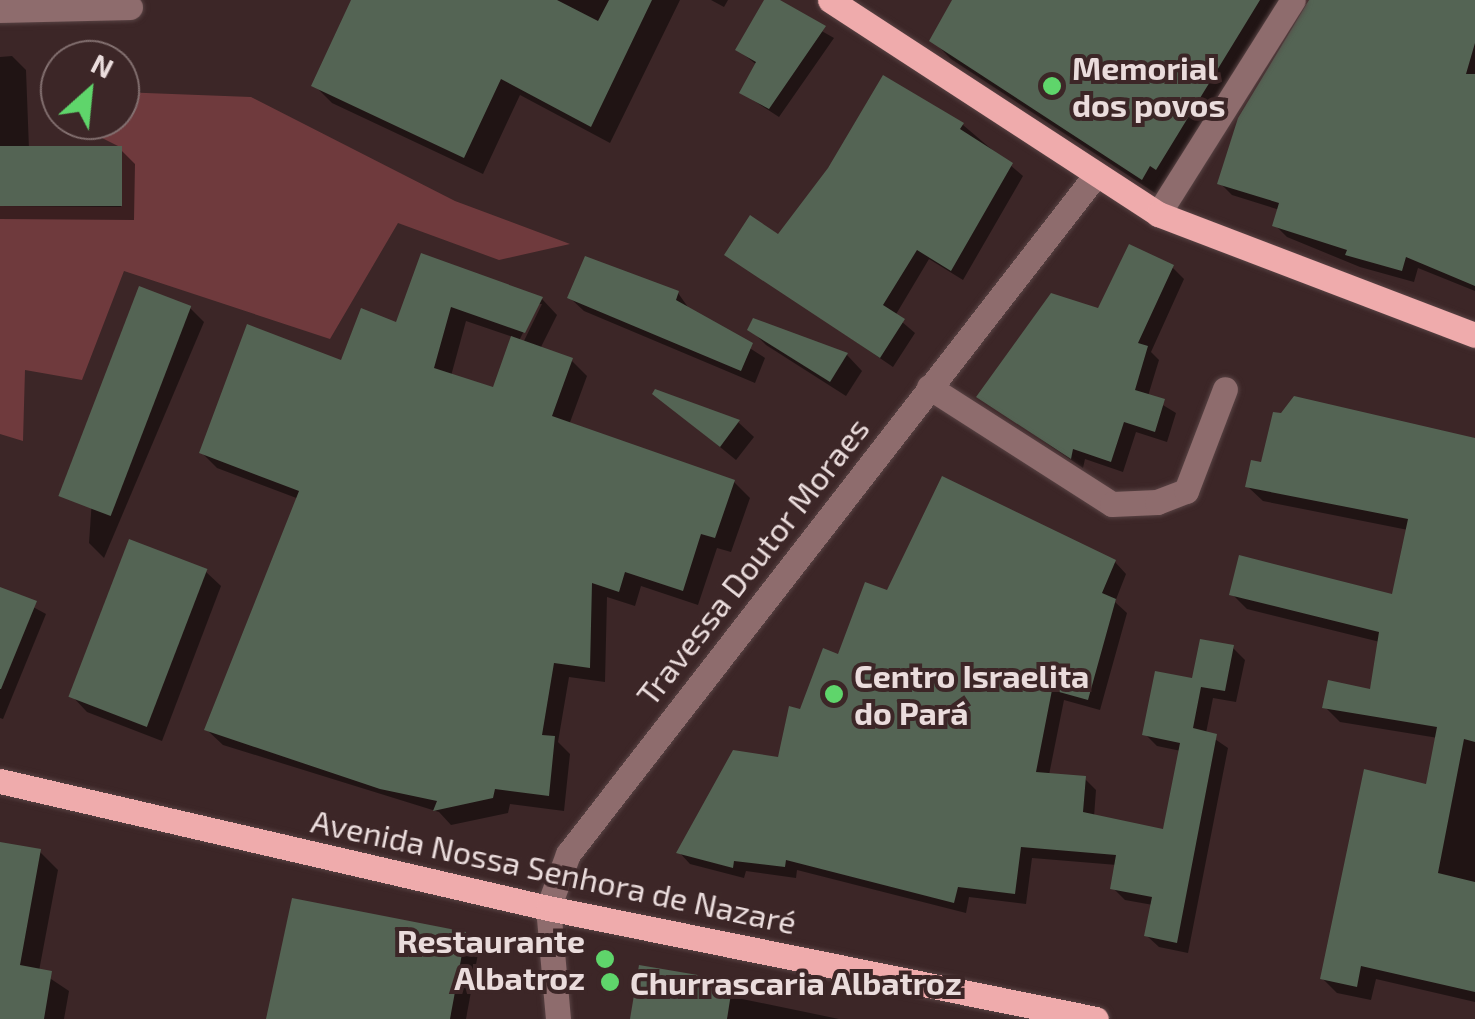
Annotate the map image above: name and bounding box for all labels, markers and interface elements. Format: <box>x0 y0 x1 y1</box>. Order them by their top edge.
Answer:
north arrow <box>40 40 140 140</box>
text: N <box>86 45 119 85</box>
place label: Memorial dos povos <box>1072 49 1225 124</box>
marker: Memorial dos povos <box>1041 75 1063 97</box>
street label: Travessa Doutor Moraes <box>628 409 876 713</box>
place label: Centro Israelita do Pará <box>854 657 1089 732</box>
marker: Centro Israelita do Pará <box>823 683 845 705</box>
street label: Avenida Nossa Senhora de Nazaré <box>308 801 800 941</box>
place label: Restaurante Albatroz <box>397 922 585 997</box>
marker: Restaurante Albatroz <box>594 948 616 970</box>
place label: Churrascaria Albatroz <box>630 963 963 1001</box>
marker: Churrascaria Albatroz <box>599 971 621 993</box>

